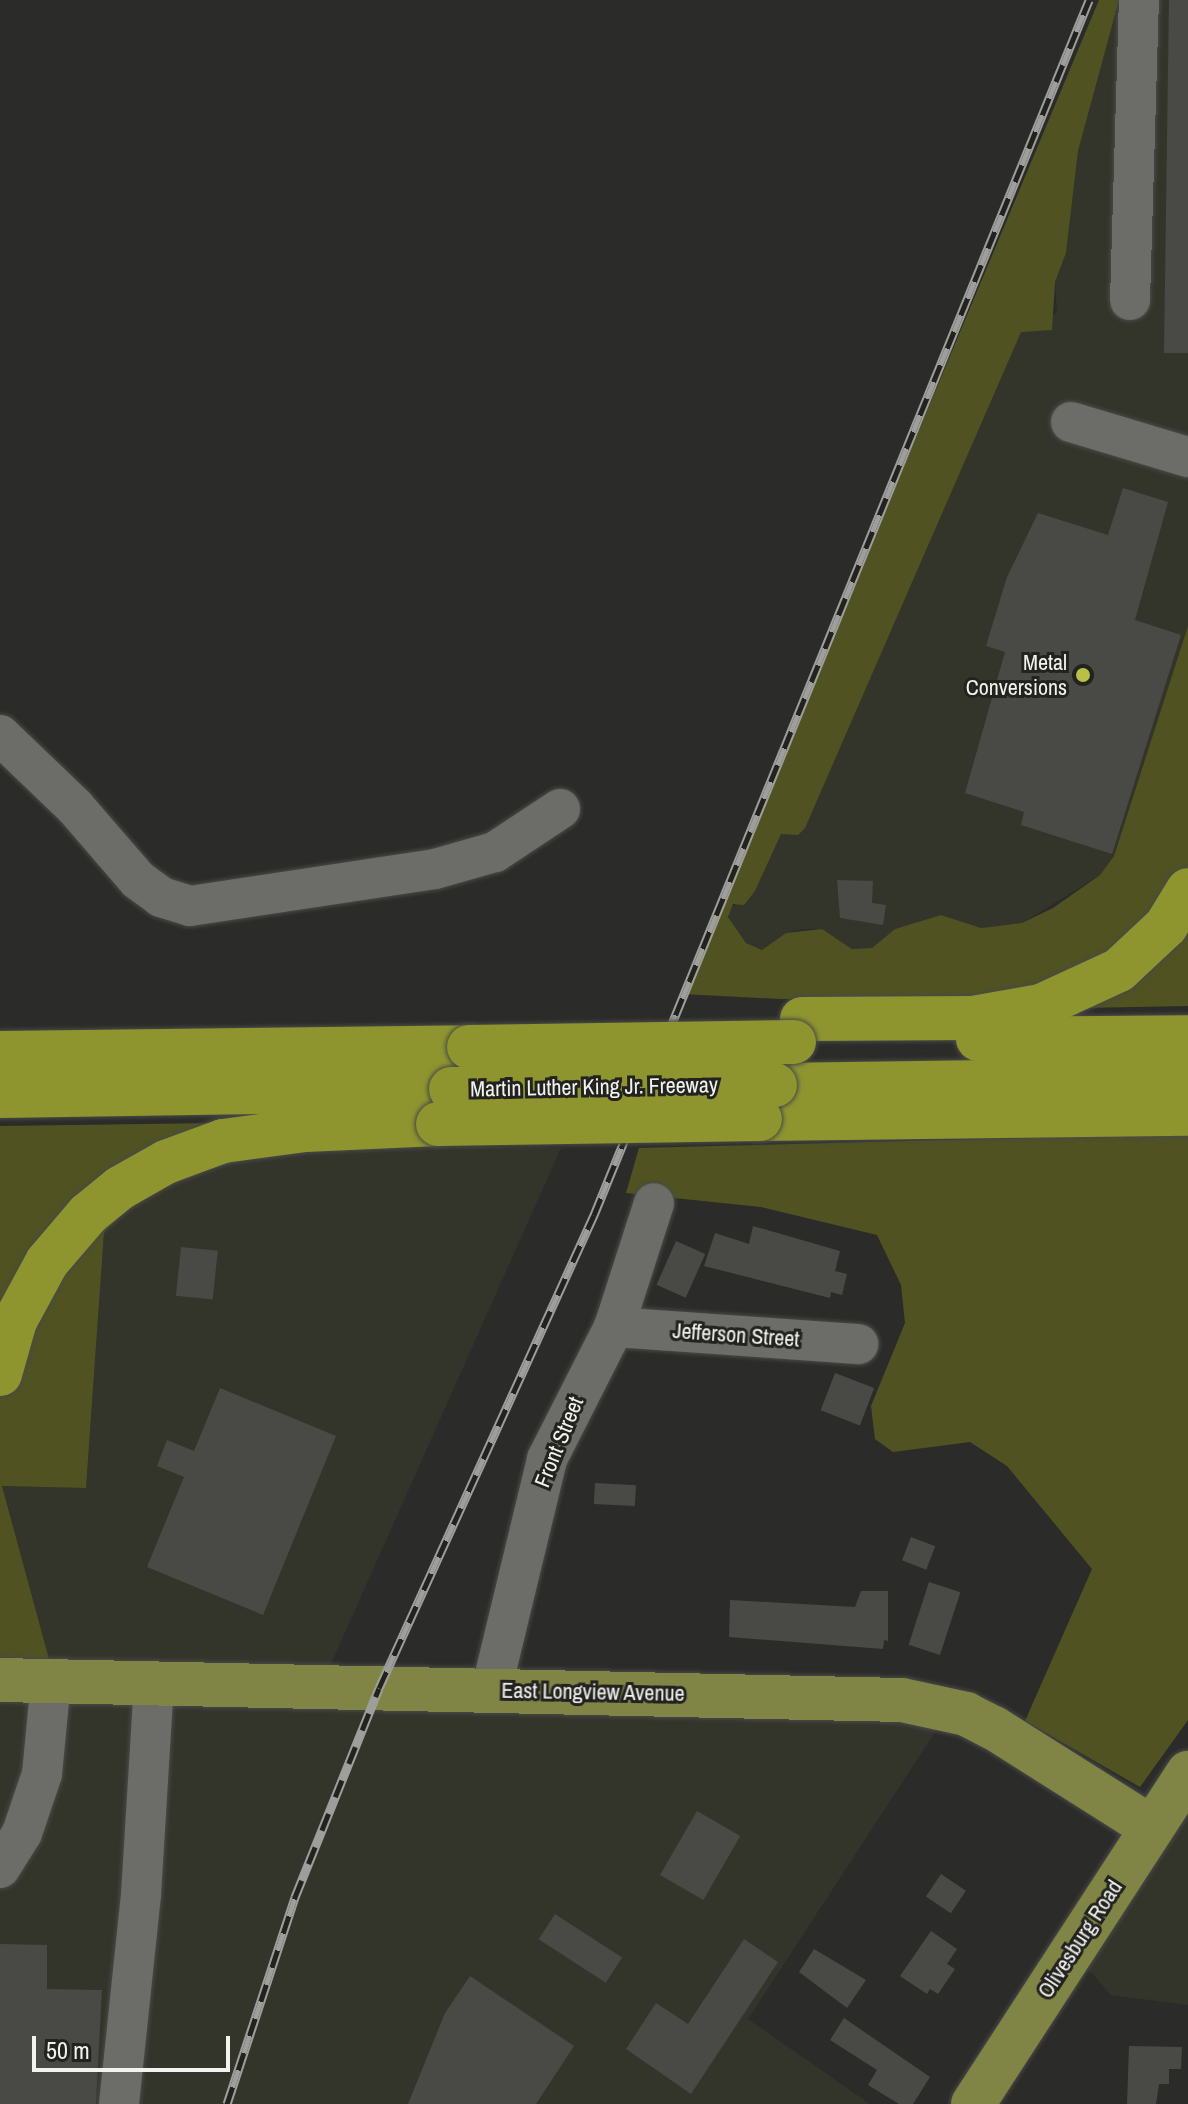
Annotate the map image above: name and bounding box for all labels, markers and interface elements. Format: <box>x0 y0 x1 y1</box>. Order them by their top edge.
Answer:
place label: Metal Conversions <box>966 649 1067 700</box>
marker: Metal Conversions <box>1074 666 1092 684</box>
street label: Martin Luther King Jr. Freeway <box>470 1072 718 1102</box>
street label: Jefferson Street <box>672 1317 800 1353</box>
street label: Front Street <box>529 1393 589 1491</box>
street label: East Longview Avenue <box>501 1677 685 1707</box>
street label: Olivesburg Road <box>1032 1875 1128 2003</box>
scale bar <box>36 2020 234 2070</box>
text: 50 m <box>46 2034 90 2066</box>

